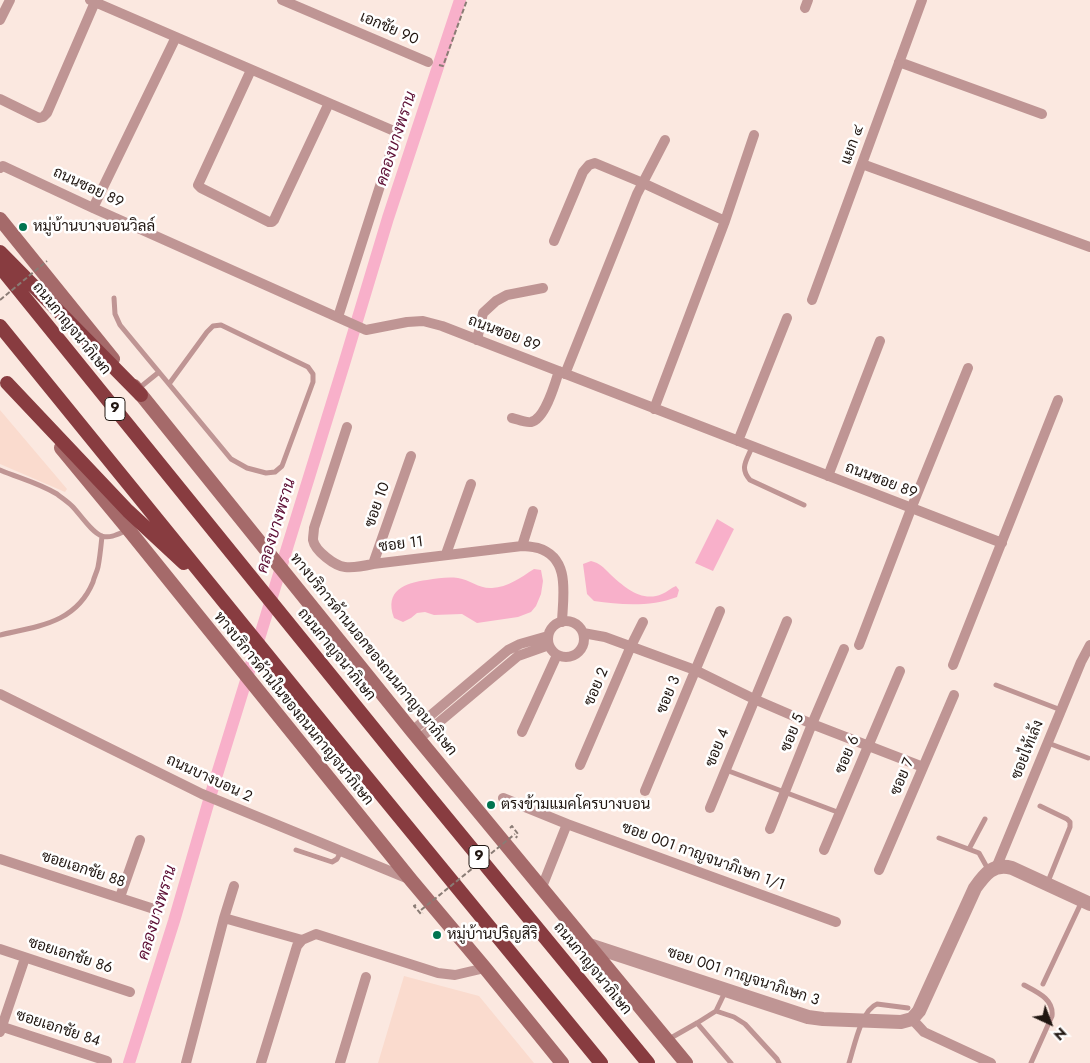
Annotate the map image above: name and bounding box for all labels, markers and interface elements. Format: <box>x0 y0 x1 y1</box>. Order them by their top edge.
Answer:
street label: เอกชัย 90 <box>357 9 421 49</box>
water label: คลองบางพราน <box>373 89 421 189</box>
street label: แยก ๔ <box>838 123 868 167</box>
street label: ถนนซอย 89 <box>50 164 126 212</box>
place label: หมู่บ้านบางบอนวิลล์ <box>33 218 155 236</box>
marker: หมู่บ้านบางบอนวิลล์ <box>17 221 29 233</box>
street label: ถนนกาญจนาภิเษก <box>28 279 114 379</box>
street label: ถนนซอย 89 <box>465 312 543 356</box>
road number: 9 <box>105 398 125 420</box>
street label: ถนนซอย 89 <box>842 459 920 503</box>
water label: คลองบางพราน <box>253 476 301 576</box>
street label: ซอย 10 <box>362 480 394 530</box>
street label: ซอย 11 <box>378 533 424 557</box>
street label: ทางบริการด้านนอกของถนนกาญจนาภิเษก <box>286 550 460 760</box>
street label: ถนนกาญจนาภิเษก <box>293 605 379 705</box>
street label: ทางบริการด้านในของถนนกาญจนาภิเษก <box>209 609 377 809</box>
street label: ซอย 2 <box>581 665 613 709</box>
street label: ซอย 3 <box>653 673 685 717</box>
street label: ซอย 5 <box>777 711 809 755</box>
street label: ซอยไท้เล้ง <box>1008 718 1048 782</box>
street label: ซอย 4 <box>702 726 734 770</box>
street label: ซอย 6 <box>832 733 864 777</box>
street label: ถนนบางบอน 2 <box>163 751 255 807</box>
street label: ซอย 7 <box>887 756 919 798</box>
place label: ตรงข้ามแมคโครบางบอน <box>501 796 650 814</box>
marker: ตรงข้ามแมคโครบางบอน <box>485 799 497 811</box>
street label: ซอย 001 กาญจนาภิเษก 1/1 <box>619 819 787 895</box>
road number: 9 <box>469 846 489 869</box>
street label: ซอยเอกชัย 88 <box>39 848 127 892</box>
water label: คลองบางพราน <box>134 863 182 963</box>
street label: ถนนกาญจนาภิเษก <box>549 919 635 1019</box>
place label: หมู่บ้านปริญสิริ <box>447 926 538 944</box>
marker: หมู่บ้านปริญสิริ <box>431 929 443 941</box>
street label: ซอยเอกชัย 86 <box>26 934 114 978</box>
street label: ซอย 001 กาญจนาภิเษก 3 <box>664 944 822 1010</box>
north arrow <box>1025 998 1075 1048</box>
street label: ซอยเอกชัย 84 <box>13 1007 103 1051</box>
text: N <box>1049 1023 1071 1045</box>

